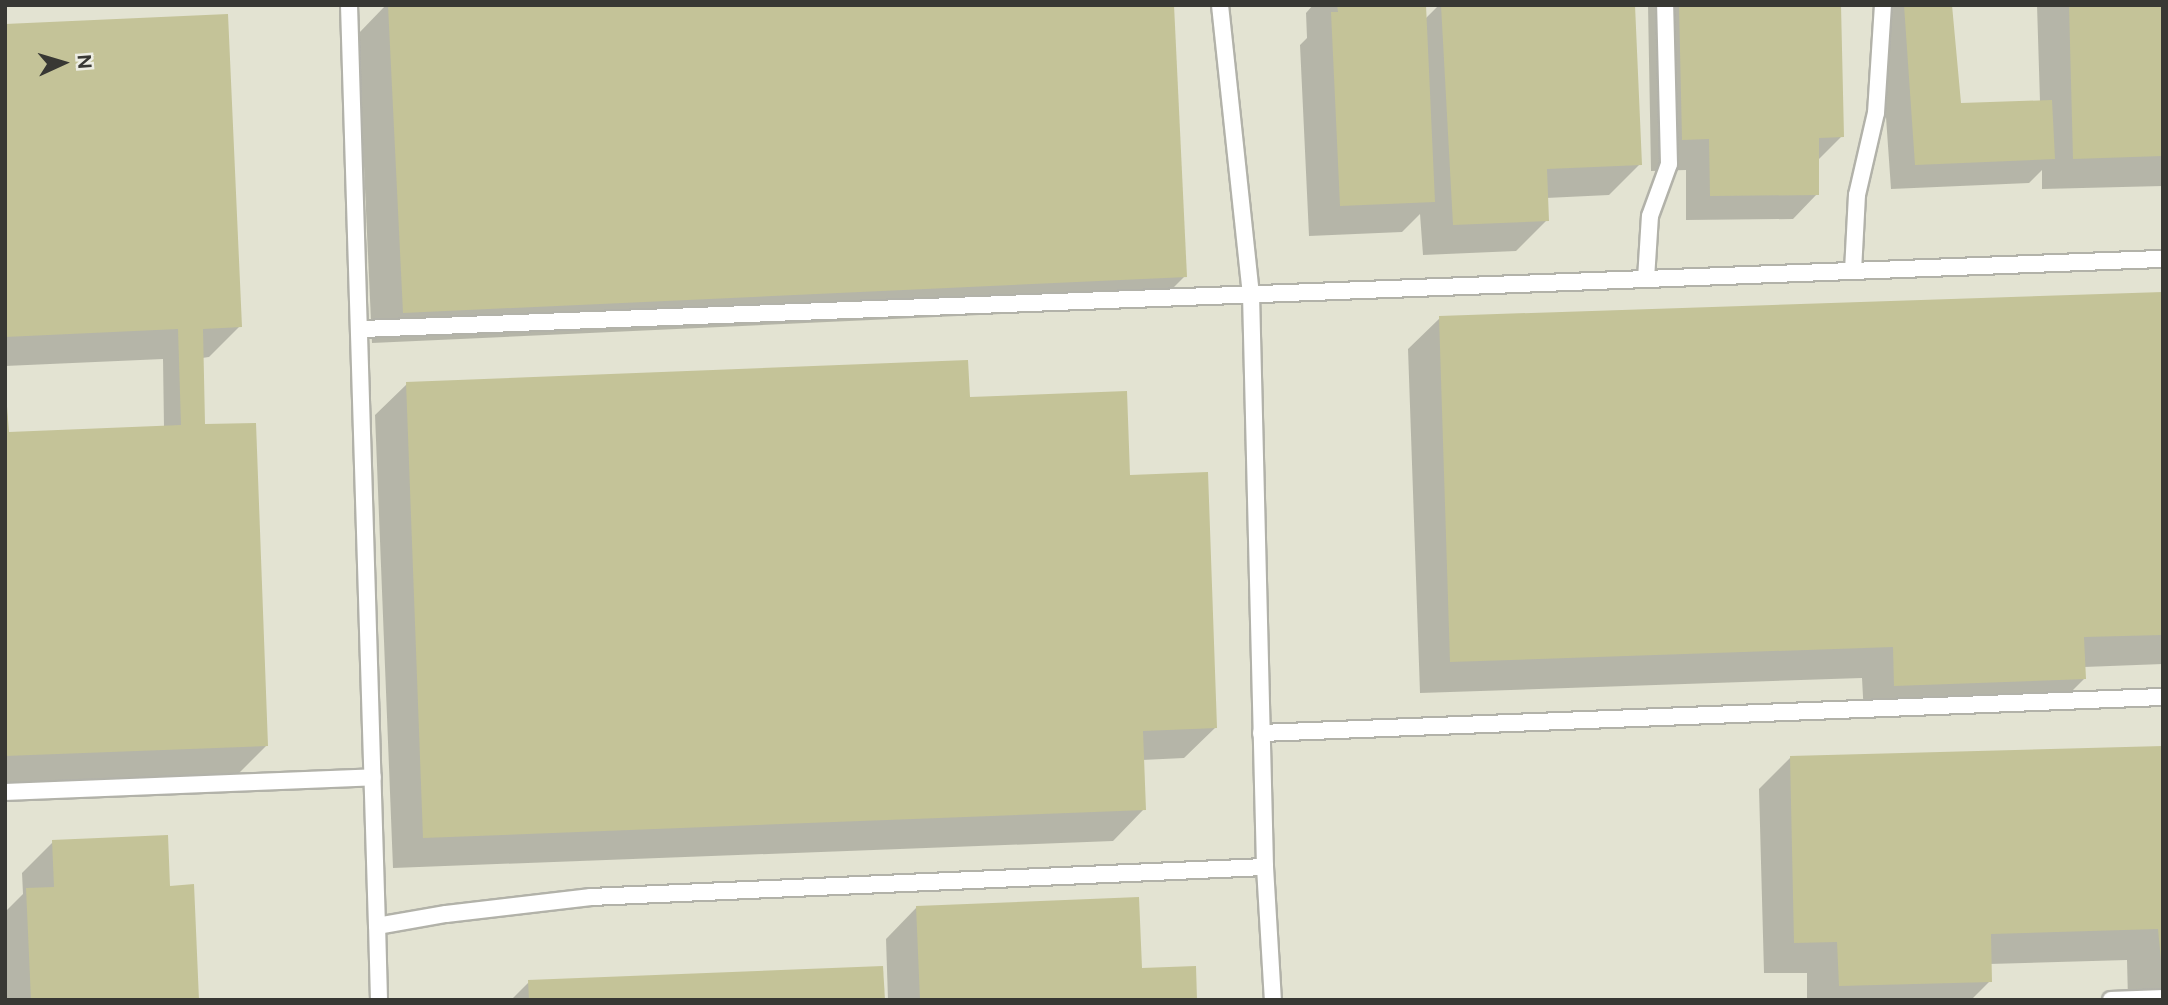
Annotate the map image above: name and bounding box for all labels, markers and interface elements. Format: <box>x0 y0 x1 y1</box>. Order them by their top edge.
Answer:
north arrow <box>28 28 98 98</box>
text: N <box>72 53 96 70</box>

